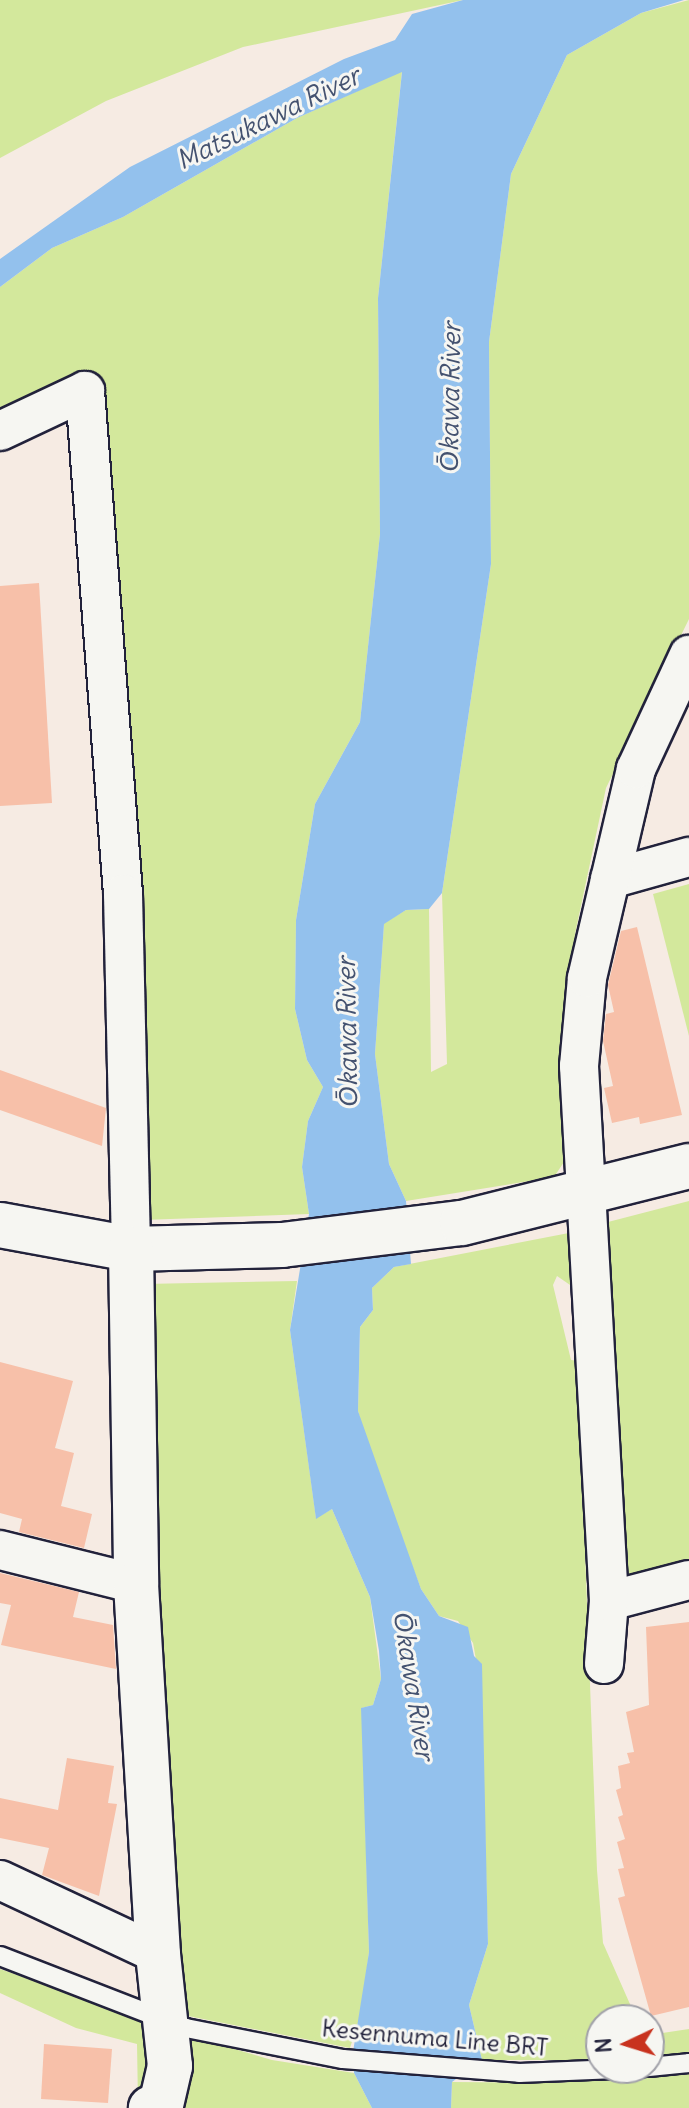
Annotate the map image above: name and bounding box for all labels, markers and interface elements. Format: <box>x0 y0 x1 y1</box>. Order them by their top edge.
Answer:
water label: Matsukawa River <box>171 60 365 176</box>
water label: Ōkawa River <box>433 323 467 471</box>
water label: Ōkawa River <box>330 958 364 1106</box>
water label: Ōkawa River <box>387 1610 441 1762</box>
north arrow <box>585 2004 665 2084</box>
street label: Kesennuma Line BRT <box>321 2014 549 2062</box>
text: N <box>589 2037 618 2054</box>

